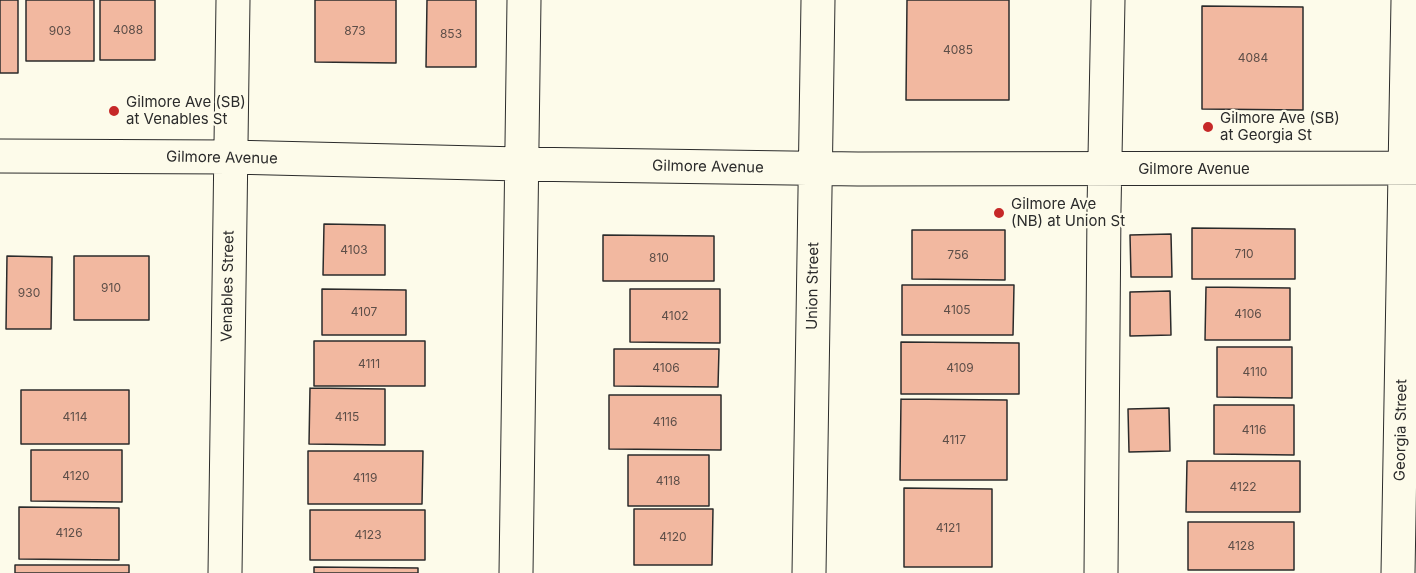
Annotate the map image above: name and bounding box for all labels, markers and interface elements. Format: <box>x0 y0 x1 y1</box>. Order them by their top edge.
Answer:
house number: 4088 <box>113 23 143 37</box>
house number: 903 <box>49 24 71 38</box>
house number: 873 <box>344 24 366 38</box>
house number: 853 <box>440 27 462 41</box>
house number: 4085 <box>943 43 973 57</box>
house number: 4084 <box>1238 51 1268 65</box>
place label: Gilmore Ave (SB) at Venables St <box>126 93 246 128</box>
marker: Gilmore Ave (SB) at Venables St <box>107 104 121 118</box>
place label: Gilmore Ave (SB) at Georgia St <box>1220 109 1340 144</box>
marker: Gilmore Ave (SB) at Georgia St <box>1201 120 1215 134</box>
street label: Gilmore Avenue <box>166 148 278 168</box>
street label: Gilmore Avenue <box>652 157 764 177</box>
street label: Gilmore Avenue <box>1138 160 1250 178</box>
place label: Gilmore Ave (NB) at Union St <box>1011 195 1125 230</box>
marker: Gilmore Ave (NB) at Union St <box>992 206 1006 220</box>
street label: Venables Street <box>218 230 238 342</box>
street label: Union Street <box>803 242 823 330</box>
house number: 4103 <box>340 243 368 257</box>
house number: 710 <box>1234 247 1254 261</box>
house number: 756 <box>947 248 969 262</box>
house number: 810 <box>649 251 669 265</box>
house number: 910 <box>101 281 121 295</box>
house number: 930 <box>18 286 40 300</box>
house number: 4105 <box>943 303 971 317</box>
house number: 4107 <box>351 305 377 319</box>
house number: 4106 <box>1234 307 1262 321</box>
house number: 4102 <box>661 309 689 323</box>
house number: 4111 <box>358 357 380 371</box>
house number: 4106 <box>652 361 680 375</box>
house number: 4109 <box>946 361 974 375</box>
house number: 4110 <box>1243 365 1267 379</box>
street label: Georgia Street <box>1391 379 1411 481</box>
house number: 4114 <box>62 410 88 424</box>
house number: 4115 <box>335 410 359 424</box>
house number: 4116 <box>653 415 677 429</box>
house number: 4116 <box>1242 423 1266 437</box>
house number: 4117 <box>942 433 966 447</box>
house number: 4120 <box>62 469 90 483</box>
house number: 4119 <box>353 471 377 485</box>
house number: 4118 <box>656 474 680 488</box>
house number: 4122 <box>1229 480 1257 494</box>
house number: 4121 <box>936 521 960 535</box>
house number: 4126 <box>55 526 83 540</box>
house number: 4123 <box>354 528 382 542</box>
house number: 4120 <box>659 530 687 544</box>
house number: 4128 <box>1227 539 1255 553</box>

